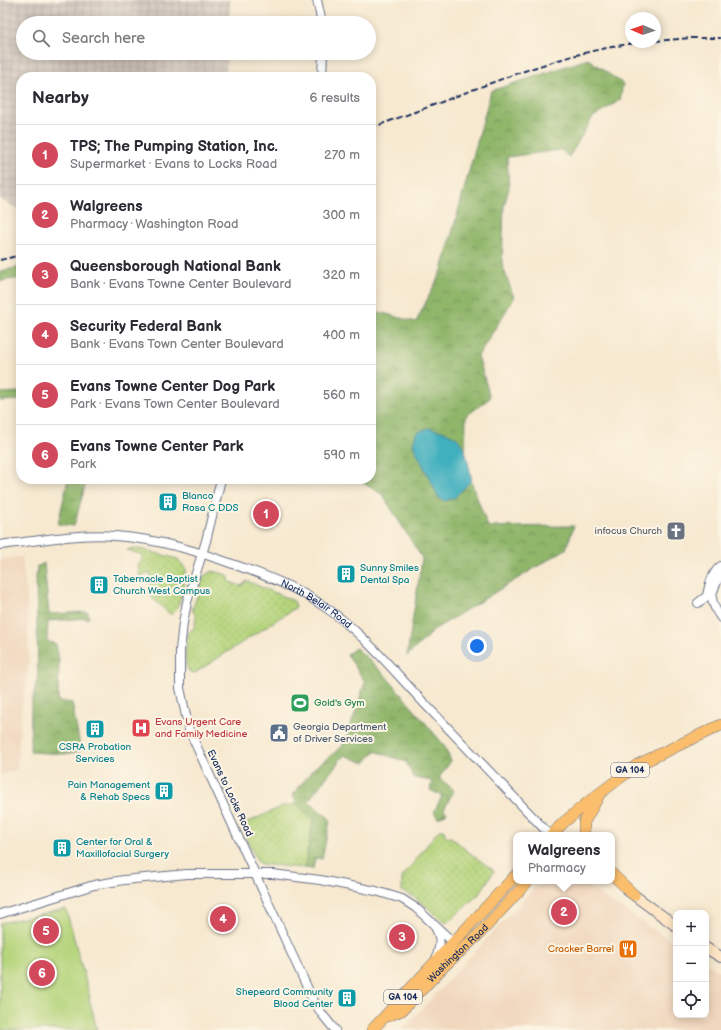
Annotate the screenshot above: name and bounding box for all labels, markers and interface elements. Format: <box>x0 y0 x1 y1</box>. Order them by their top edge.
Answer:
north arrow <box>625 12 661 48</box>
search box <box>16 16 376 60</box>
icon: search <box>30 27 52 49</box>
text: Search here <box>62 29 145 48</box>
text: Nearby <box>32 88 89 108</box>
text: 6 results <box>310 90 360 106</box>
text: TPS; The Pumping Station, Inc. <box>70 137 278 156</box>
text: 1 <box>42 147 48 163</box>
text: 270 m <box>324 147 360 163</box>
text: Supermarket · Evans to Locks Road <box>70 156 277 172</box>
text: Walgreens <box>70 197 143 216</box>
text: 2 <box>41 207 49 223</box>
text: 300 m <box>322 207 360 223</box>
text: Pharmacy · Washington Road <box>70 216 239 232</box>
text: Queensborough National Bank <box>70 257 281 276</box>
text: 3 <box>41 267 49 283</box>
text: 320 m <box>322 267 360 283</box>
text: Bank · Evans Towne Center Boulevard <box>70 276 291 292</box>
text: Security Federal Bank <box>70 317 222 336</box>
text: 4 <box>41 327 49 343</box>
text: 400 m <box>323 327 360 343</box>
text: Bank · Evans Town Center Boulevard <box>70 336 284 352</box>
text: Evans Towne Center Dog Park <box>70 377 275 396</box>
text: 5 <box>41 387 49 403</box>
text: 560 m <box>323 387 360 403</box>
text: Park · Evans Town Center Boulevard <box>70 396 280 412</box>
text: Evans Towne Center Park <box>70 437 244 456</box>
text: 6 <box>41 447 49 463</box>
text: 590 m <box>323 447 360 463</box>
text: Park <box>70 456 96 472</box>
place label: Blanco Rosa C DDS <box>182 490 239 514</box>
building icon: Blanco Rosa C DDS <box>157 491 179 513</box>
pin: 1 <box>253 499 279 529</box>
church icon: infocus Church <box>665 520 687 542</box>
place label: infocus Church <box>595 525 662 537</box>
place label: Sunny Smiles Dental Spa <box>360 562 419 586</box>
building icon: Sunny Smiles Dental Spa <box>335 563 357 585</box>
place label: Tabernacle Baptist Church West Campus <box>113 573 210 597</box>
building icon: Tabernacle Baptist Church West Campus <box>88 574 110 596</box>
street label: North Belair Road <box>279 577 354 631</box>
your location <box>467 636 487 656</box>
sports icon: Gold's Gym <box>289 692 311 714</box>
place label: Gold's Gym <box>314 697 365 709</box>
place label: Evans Urgent Care and Family Medicine <box>155 716 247 740</box>
hospital icon: Evans Urgent Care and Family Medicine <box>130 717 152 739</box>
building icon: CSRA Probation Services <box>84 718 106 740</box>
place label: Georgia Department of Driver Services <box>293 721 386 745</box>
public building icon: Georgia Department of Driver Services <box>268 722 290 744</box>
place label: CSRA Probation Services <box>59 741 132 765</box>
street label: Evans to Locks Road <box>205 748 256 839</box>
road number: GA 104 <box>611 763 649 777</box>
place label: Pain Management & Rehab Specs <box>68 779 150 803</box>
building icon: Pain Management & Rehab Specs <box>153 780 175 802</box>
popup <box>513 832 615 884</box>
place label: Center for Oral & Maxillofacial Surgery <box>76 836 170 860</box>
building icon: Center for Oral & Maxillofacial Surgery <box>51 837 73 859</box>
text: Walgreens <box>528 841 600 860</box>
text: Pharmacy <box>528 860 586 876</box>
pin: 2 <box>551 897 577 927</box>
pin: 4 <box>210 904 236 934</box>
map controls <box>673 910 709 1018</box>
button: + <box>673 910 709 946</box>
pin: 5 <box>33 916 59 946</box>
street label: Washington Road <box>425 921 491 985</box>
pin: 3 <box>389 922 415 952</box>
restaurant icon: Cracker Barrel <box>617 938 639 960</box>
place label: Cracker Barrel <box>548 943 614 955</box>
button: − <box>673 946 709 982</box>
pin: 6 <box>29 958 55 988</box>
button: locate <box>673 982 709 1018</box>
place label: Shepeard Community Blood Center <box>236 986 333 1010</box>
building icon: Shepeard Community Blood Center <box>336 987 358 1009</box>
road number: GA 104 <box>384 990 422 1004</box>

